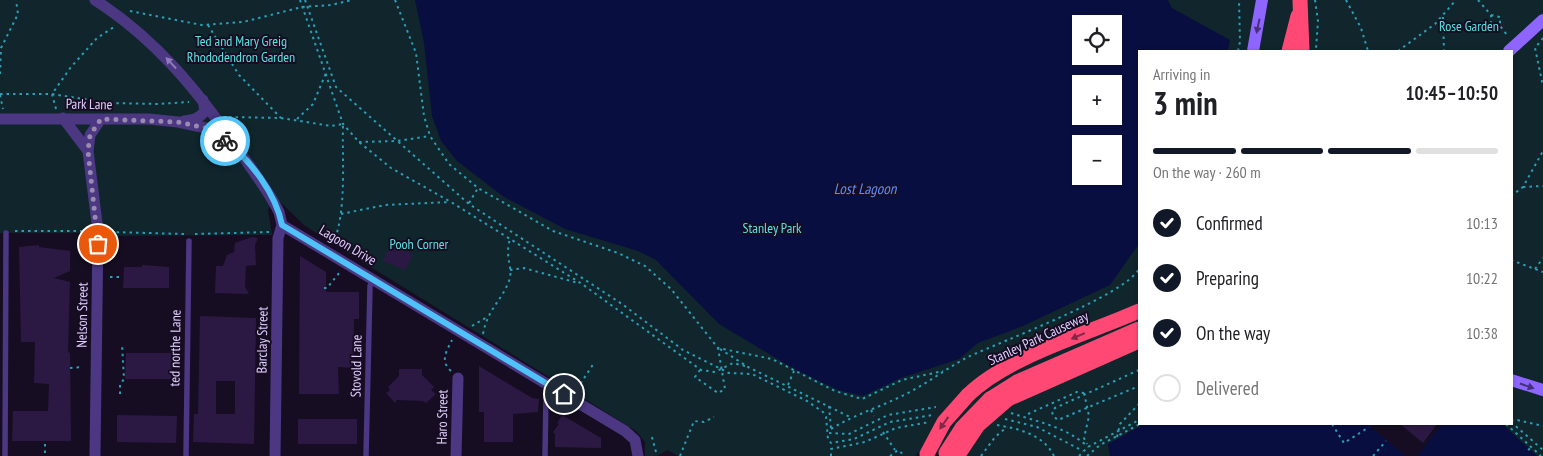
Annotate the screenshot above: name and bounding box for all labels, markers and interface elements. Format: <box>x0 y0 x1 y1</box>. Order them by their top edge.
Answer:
map controls <box>1072 15 1122 185</box>
button: locate <box>1072 15 1122 65</box>
park label: Rose Garden <box>1439 17 1499 35</box>
one-way arrow <box>1254 18 1262 33</box>
park label: Ted and Mary Greig Rhododendron Garden <box>187 32 295 66</box>
one-way arrow <box>165 57 177 69</box>
text: Arriving in <box>1153 64 1210 84</box>
button: + <box>1072 75 1122 125</box>
text: 10:45–10:50 <box>1405 81 1498 105</box>
text: 3 min <box>1153 82 1218 124</box>
street label: Park Lane <box>66 95 113 113</box>
courier <box>200 116 250 166</box>
icon: bike <box>211 127 239 155</box>
button: − <box>1072 135 1122 185</box>
text: On the way · 260 m <box>1153 162 1261 182</box>
water label: Lost Lagoon <box>834 179 898 198</box>
icon: check <box>1153 209 1181 237</box>
text: Confirmed <box>1196 211 1263 235</box>
text: 10:13 <box>1466 213 1498 233</box>
park label: Stanley Park <box>742 219 802 237</box>
street label: Lagoon Drive <box>316 221 380 269</box>
pin <box>77 223 119 265</box>
icon: bag <box>84 230 112 258</box>
park label: Pooh Corner <box>390 235 449 253</box>
icon: check <box>1153 264 1181 292</box>
text: Preparing <box>1196 266 1259 290</box>
text: 10:22 <box>1466 268 1498 288</box>
street label: Nelson Street <box>72 282 92 348</box>
street label: Barclay Street <box>252 306 272 373</box>
street label: Stanley Park Causeway <box>985 306 1092 369</box>
street label: ted northe Lane <box>165 309 185 387</box>
icon: check <box>1153 319 1181 347</box>
text: On the way <box>1196 321 1270 345</box>
text: 10:38 <box>1466 323 1498 343</box>
one-way arrow <box>1071 333 1085 341</box>
street label: Stovold Lane <box>346 334 366 397</box>
pin <box>543 373 585 415</box>
text: Delivered <box>1196 376 1259 400</box>
icon: home <box>550 380 578 408</box>
one-way arrow <box>1520 382 1535 390</box>
street label: Haro Street <box>433 389 451 445</box>
one-way arrow <box>939 416 949 429</box>

